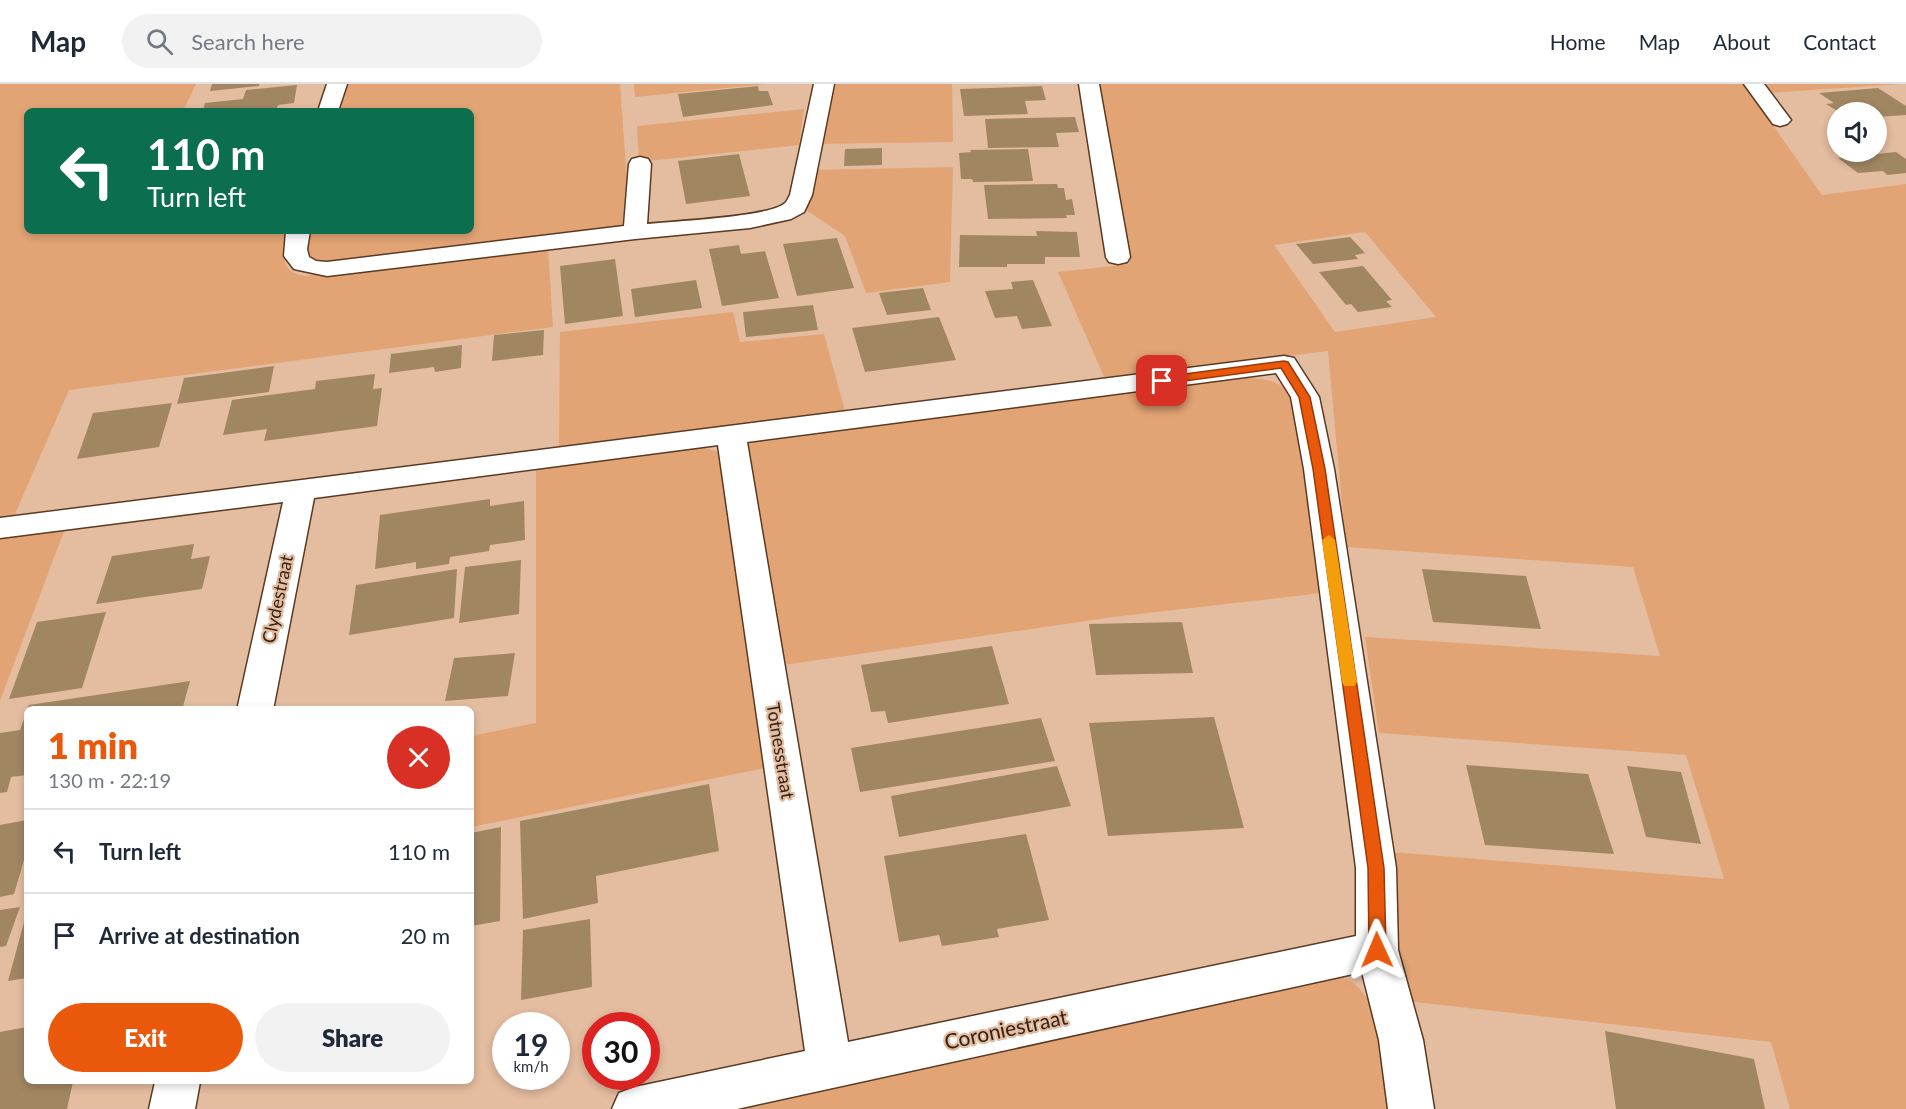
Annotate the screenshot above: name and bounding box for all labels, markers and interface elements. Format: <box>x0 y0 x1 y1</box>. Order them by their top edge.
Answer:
search box <box>122 14 542 68</box>
text: Map <box>30 24 86 58</box>
icon: search <box>143 25 176 58</box>
text: Search here <box>191 28 305 55</box>
text: Home <box>1550 29 1606 54</box>
text: Map <box>1639 29 1680 54</box>
text: About <box>1713 29 1770 54</box>
text: Contact <box>1803 29 1876 54</box>
map controls <box>1827 102 1887 162</box>
button: sound <box>1827 102 1887 162</box>
text: 110 m <box>147 129 265 179</box>
icon: left <box>48 132 126 210</box>
text: Turn left <box>147 180 246 213</box>
pin <box>1136 355 1187 406</box>
icon: arrive <box>1145 364 1178 397</box>
street label: Clydestraat <box>257 552 297 645</box>
street label: Totnesstraat <box>763 701 800 801</box>
text: 1 min <box>48 723 138 767</box>
button: close <box>387 726 450 789</box>
text: 130 m · 22:19 <box>48 768 171 792</box>
icon: left <box>48 835 81 868</box>
text: Turn left <box>99 838 181 865</box>
text: 110 m <box>388 838 450 865</box>
position arrow <box>1345 918 1409 982</box>
icon: arrive <box>48 919 81 952</box>
text: Arrive at destination <box>99 922 300 949</box>
text: 20 m <box>401 922 450 949</box>
button: Exit <box>48 1003 243 1072</box>
button: Share <box>255 1003 450 1072</box>
street label: Coroniestraat <box>942 1003 1070 1054</box>
speed limit sign: 30 <box>582 1012 660 1090</box>
text: 19 <box>514 1026 548 1062</box>
text: km/h <box>513 1057 549 1075</box>

